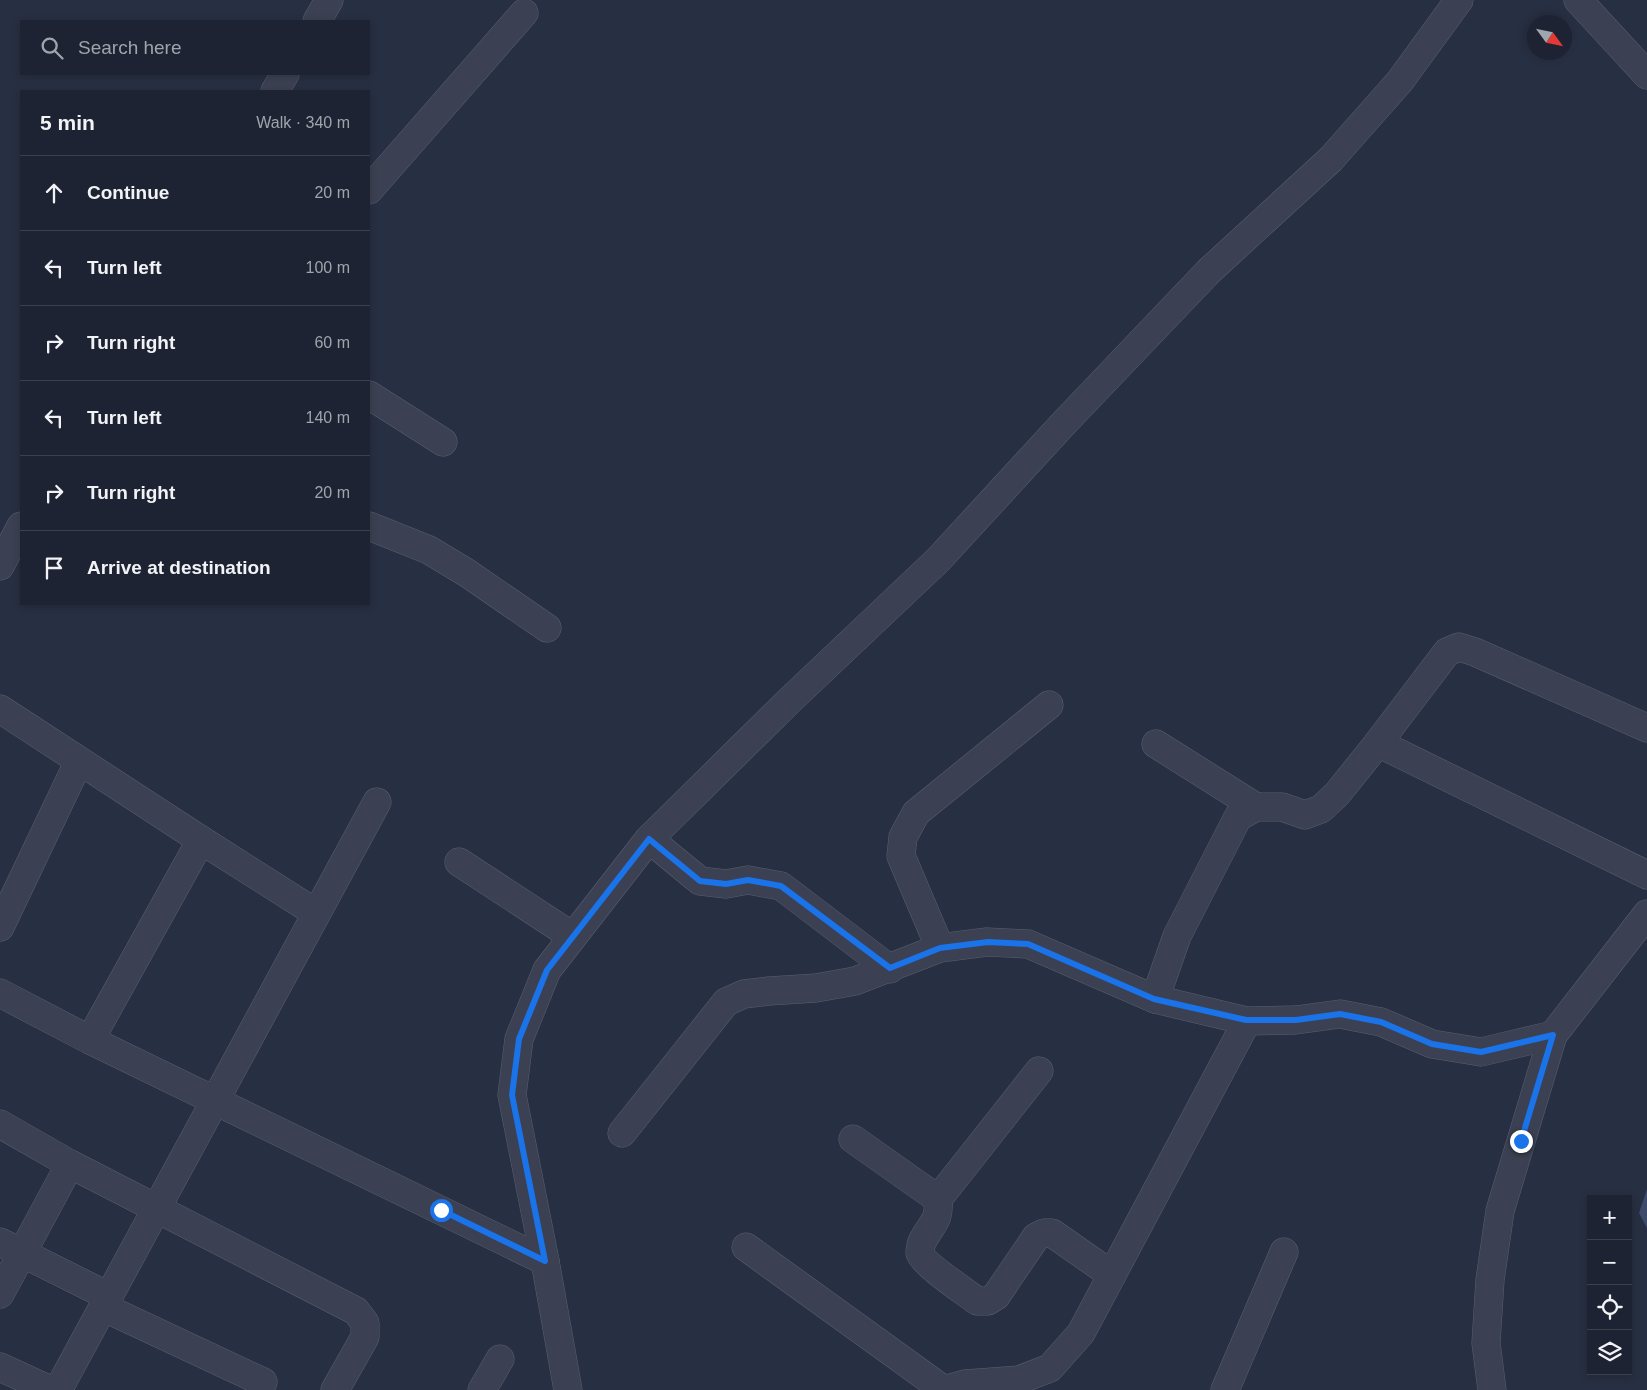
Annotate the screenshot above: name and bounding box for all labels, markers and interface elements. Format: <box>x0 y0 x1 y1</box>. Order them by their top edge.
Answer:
north arrow <box>1527 15 1572 60</box>
search box <box>20 20 370 75</box>
icon: search <box>38 34 66 62</box>
text: Search here <box>78 37 182 58</box>
text: 5 min <box>40 111 95 134</box>
text: Walk · 340 m <box>256 114 350 131</box>
icon: ahead <box>40 179 68 207</box>
text: Continue <box>87 182 169 203</box>
text: 20 m <box>314 184 350 201</box>
icon: left <box>40 254 68 282</box>
text: Turn left <box>87 257 162 278</box>
text: 100 m <box>306 259 350 276</box>
icon: right <box>40 329 68 357</box>
text: Turn right <box>87 332 175 353</box>
text: 60 m <box>314 334 350 351</box>
icon: left <box>40 404 68 432</box>
text: Turn left <box>87 407 162 428</box>
text: 140 m <box>306 409 350 426</box>
icon: right <box>40 479 68 507</box>
text: Turn right <box>87 482 175 503</box>
text: 20 m <box>314 484 350 501</box>
icon: arrive <box>40 554 68 582</box>
text: Arrive at destination <box>87 557 271 578</box>
route end <box>1510 1130 1533 1153</box>
map controls <box>1587 1195 1632 1375</box>
button: + <box>1587 1195 1632 1240</box>
route start <box>430 1199 453 1222</box>
button: − <box>1587 1240 1632 1285</box>
button: locate <box>1587 1285 1632 1330</box>
button: layers <box>1587 1330 1632 1375</box>

